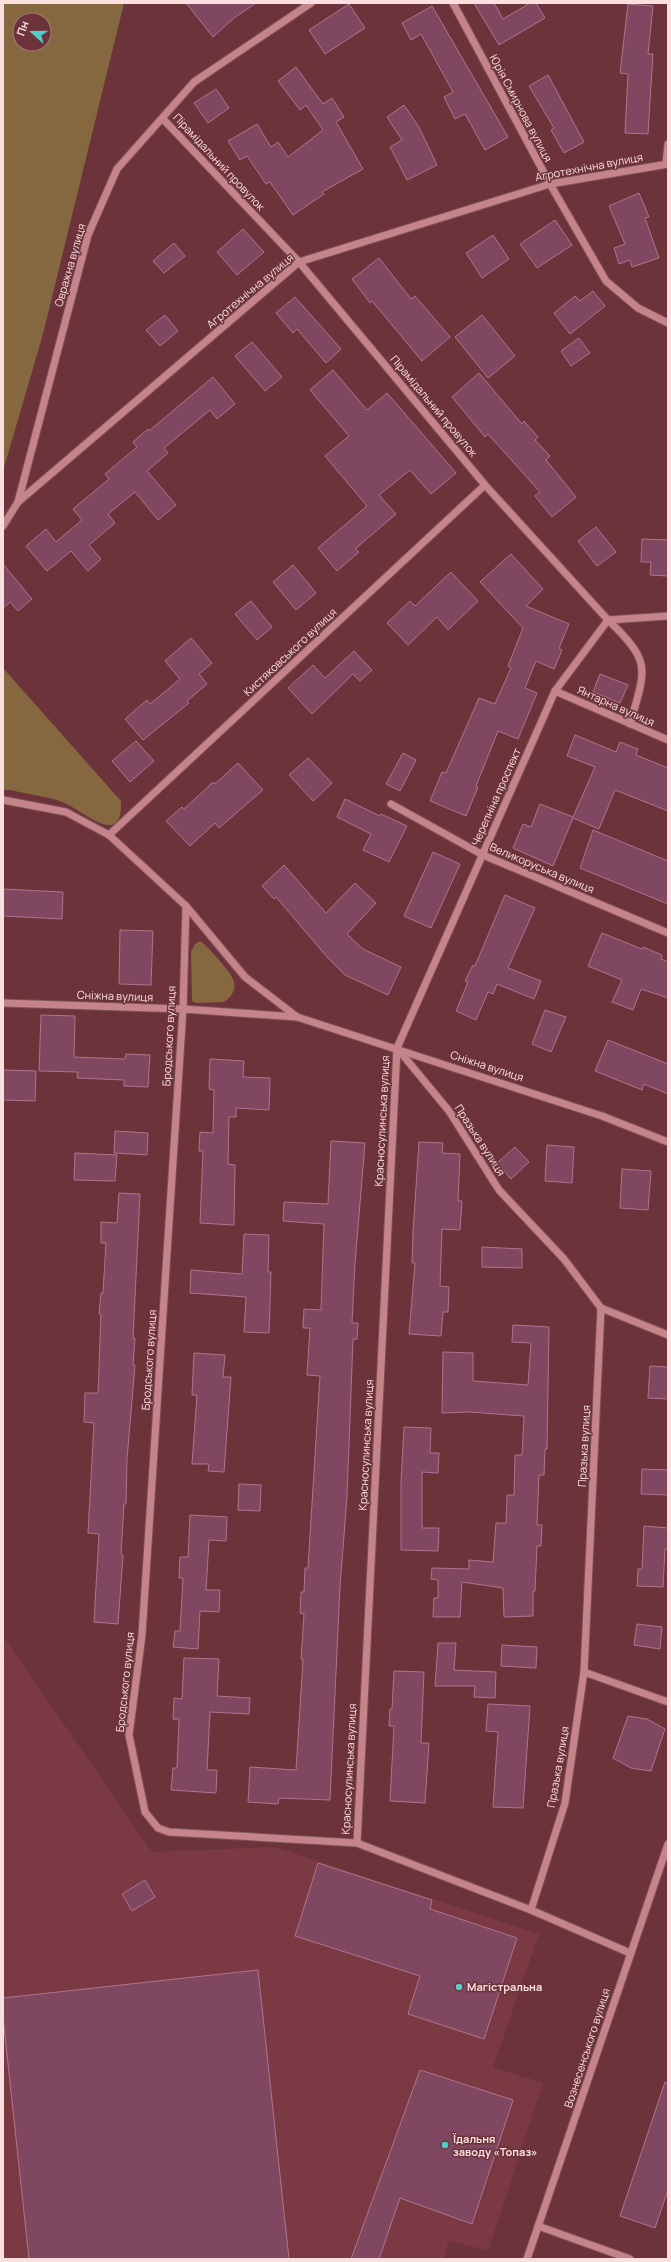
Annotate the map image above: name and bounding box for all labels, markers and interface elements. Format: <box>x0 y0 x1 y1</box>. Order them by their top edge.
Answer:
north arrow <box>12 12 52 52</box>
text: Пн <box>13 18 32 38</box>
street label: Юрія Смирнова вулиця <box>487 51 556 164</box>
street label: Пірамідальний провулок <box>170 110 269 214</box>
street label: Агротехнічна вулиця <box>534 149 644 184</box>
street label: Овражна вулиця <box>50 222 89 308</box>
street label: Агротехнічна вулиця <box>203 250 296 332</box>
street label: Пірамідальний провулок <box>388 352 482 460</box>
street label: Кистяковського вулиця <box>240 604 340 699</box>
street label: Янтарна вулиця <box>575 682 657 729</box>
street label: Черепніна проспект <box>467 745 524 848</box>
street label: Великоруська вулиця <box>488 839 597 896</box>
street label: Бродського вулиця <box>158 985 179 1087</box>
street label: Сніжна вулиця <box>77 987 153 1004</box>
street label: Сніжна вулиця <box>449 1047 526 1084</box>
street label: Красносулинська вулиця <box>371 1055 392 1187</box>
street label: Празька вулиця <box>452 1101 509 1178</box>
street label: Бродського вулиця <box>138 1309 159 1411</box>
street label: Красносулинська вулиця <box>355 1379 376 1511</box>
street label: Празька вулиця <box>574 1404 593 1488</box>
street label: Бродського вулиця <box>112 1631 137 1733</box>
street label: Красносулинська вулиця <box>338 1703 359 1835</box>
street label: Празька вулиця <box>543 1725 572 1809</box>
place label: Магістральна <box>467 1979 542 1994</box>
marker: Магістральна <box>454 1982 464 1992</box>
street label: Вознесенського вулиця <box>560 1986 613 2110</box>
place label: Їдальня заводу «Топаз» <box>452 2131 538 2159</box>
marker: Їдальня заводу «Топаз» <box>440 2140 450 2150</box>

